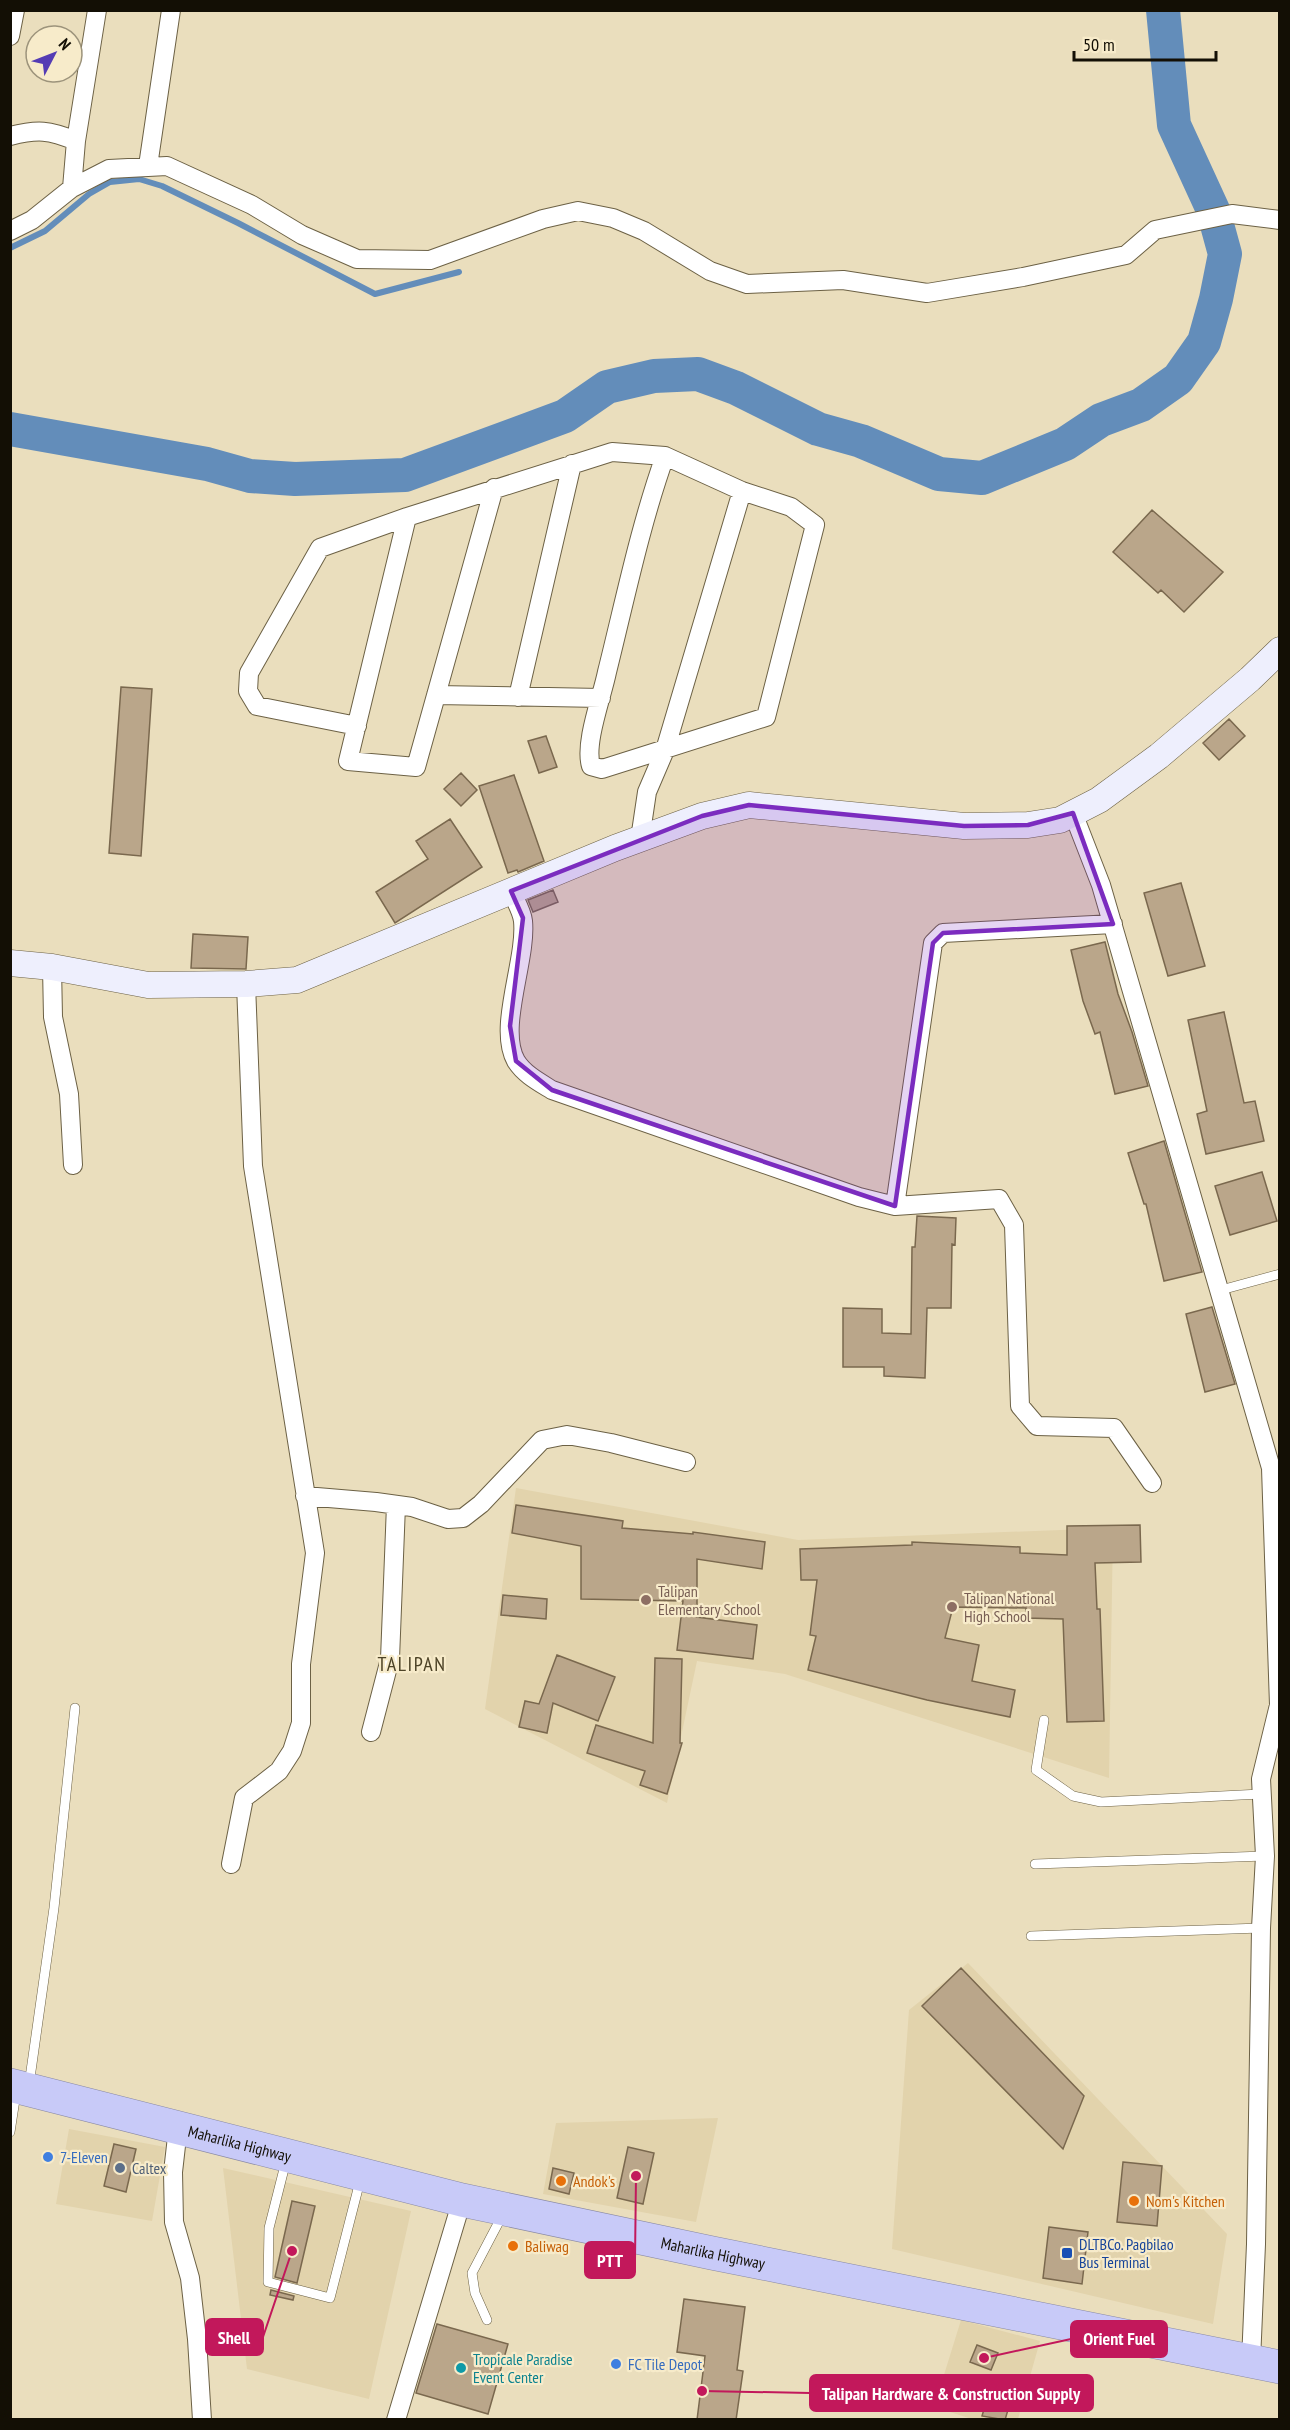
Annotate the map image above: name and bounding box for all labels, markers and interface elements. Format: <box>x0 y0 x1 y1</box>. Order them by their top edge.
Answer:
north arrow <box>24 24 84 84</box>
scale bar <box>1074 24 1216 62</box>
text: 50 m <box>1083 33 1115 56</box>
text: N <box>55 34 75 54</box>
place label: Talipan Elementary School <box>658 1581 761 1619</box>
place label: Talipan National High School <box>964 1588 1054 1626</box>
marker: Talipan Elementary School <box>639 1593 653 1607</box>
marker: Talipan National High School <box>945 1600 959 1614</box>
district label: TALIPAN <box>378 1651 446 1677</box>
street label: Maharlika Highway <box>186 2121 293 2166</box>
place label: 7-Eleven <box>60 2147 108 2167</box>
marker: 7-Eleven <box>41 2150 55 2164</box>
place label: Caltex <box>132 2158 167 2178</box>
marker: Caltex <box>113 2161 127 2175</box>
place label: Andok's <box>573 2171 615 2191</box>
marker: Andok's <box>554 2174 568 2188</box>
place label: Nom's Kitchen <box>1146 2191 1225 2211</box>
marker: Nom's Kitchen <box>1127 2194 1141 2208</box>
street label: Maharlika Highway <box>659 2232 767 2273</box>
place label: DLTBCo. Pagbilao Bus Terminal <box>1079 2234 1174 2272</box>
place label: Baliwag <box>525 2236 569 2256</box>
marker: Baliwag <box>506 2239 520 2253</box>
callout: PTT <box>585 2242 635 2278</box>
marker: DLTBCo. Pagbilao Bus Terminal <box>1060 2246 1074 2260</box>
text: PTT <box>597 2249 623 2272</box>
callout: Shell <box>206 2319 263 2355</box>
callout: Orient Fuel <box>1071 2321 1167 2357</box>
text: Shell <box>218 2326 251 2349</box>
text: Orient Fuel <box>1083 2327 1155 2350</box>
place label: Tropicale Paradise Event Center <box>473 2349 573 2387</box>
place label: FC Tile Depot <box>628 2354 703 2374</box>
marker: FC Tile Depot <box>609 2357 623 2371</box>
marker: Tropicale Paradise Event Center <box>454 2361 468 2375</box>
callout: Talipan Hardware & Construction Supply <box>810 2375 1093 2411</box>
text: Talipan Hardware & Construction Supply <box>822 2382 1081 2405</box>

